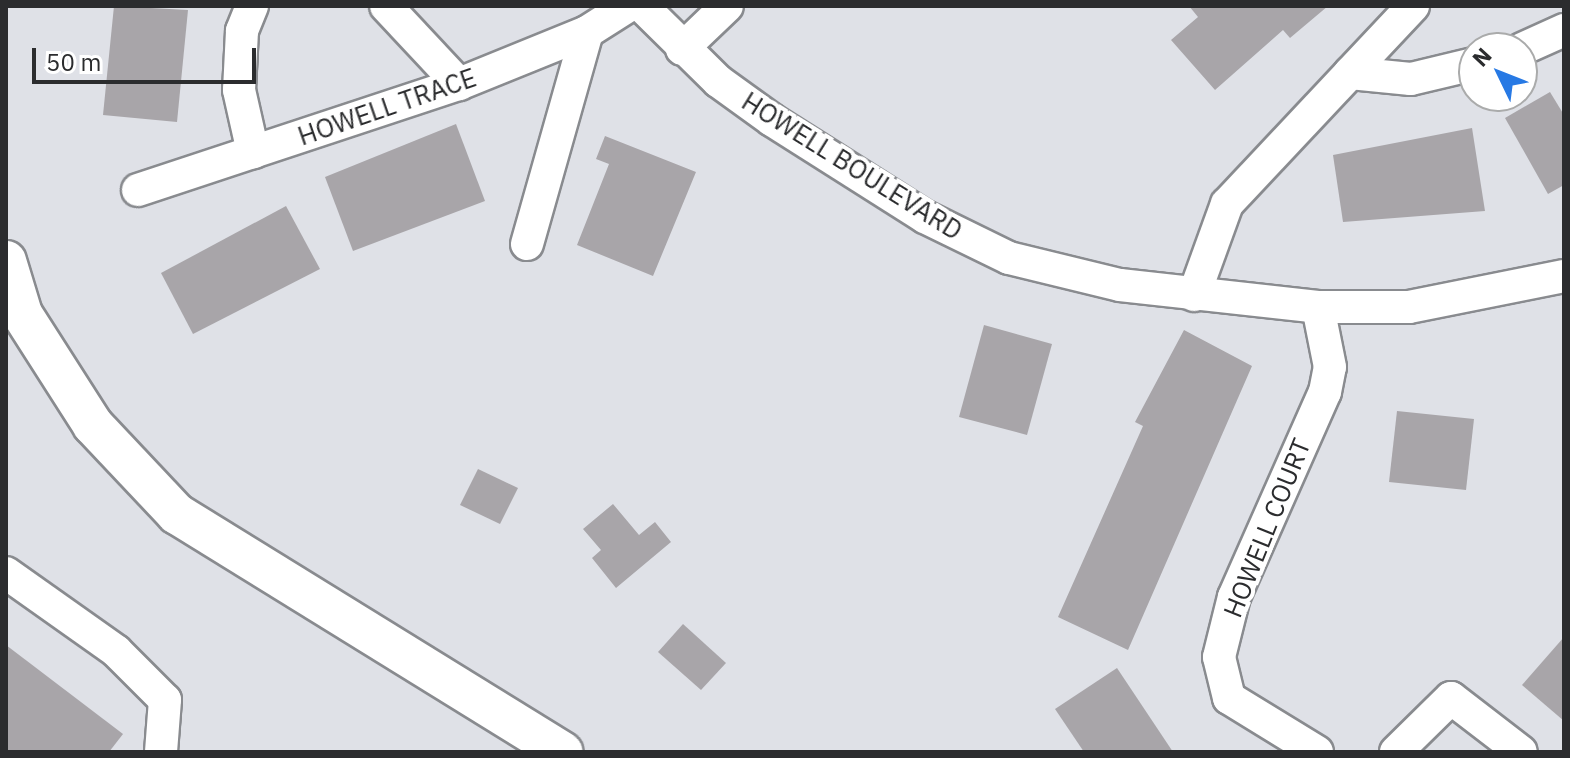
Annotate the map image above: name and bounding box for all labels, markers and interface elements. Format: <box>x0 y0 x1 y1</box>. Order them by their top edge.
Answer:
scale bar <box>36 32 260 82</box>
north arrow <box>1458 32 1538 112</box>
text: N <box>1466 41 1498 72</box>
text: 50 m <box>46 46 101 78</box>
street label: HOWELL TRACE <box>294 62 480 152</box>
street label: HOWELL BOULEVARD <box>736 86 968 246</box>
street label: HOWELL COURT <box>1217 434 1317 622</box>

